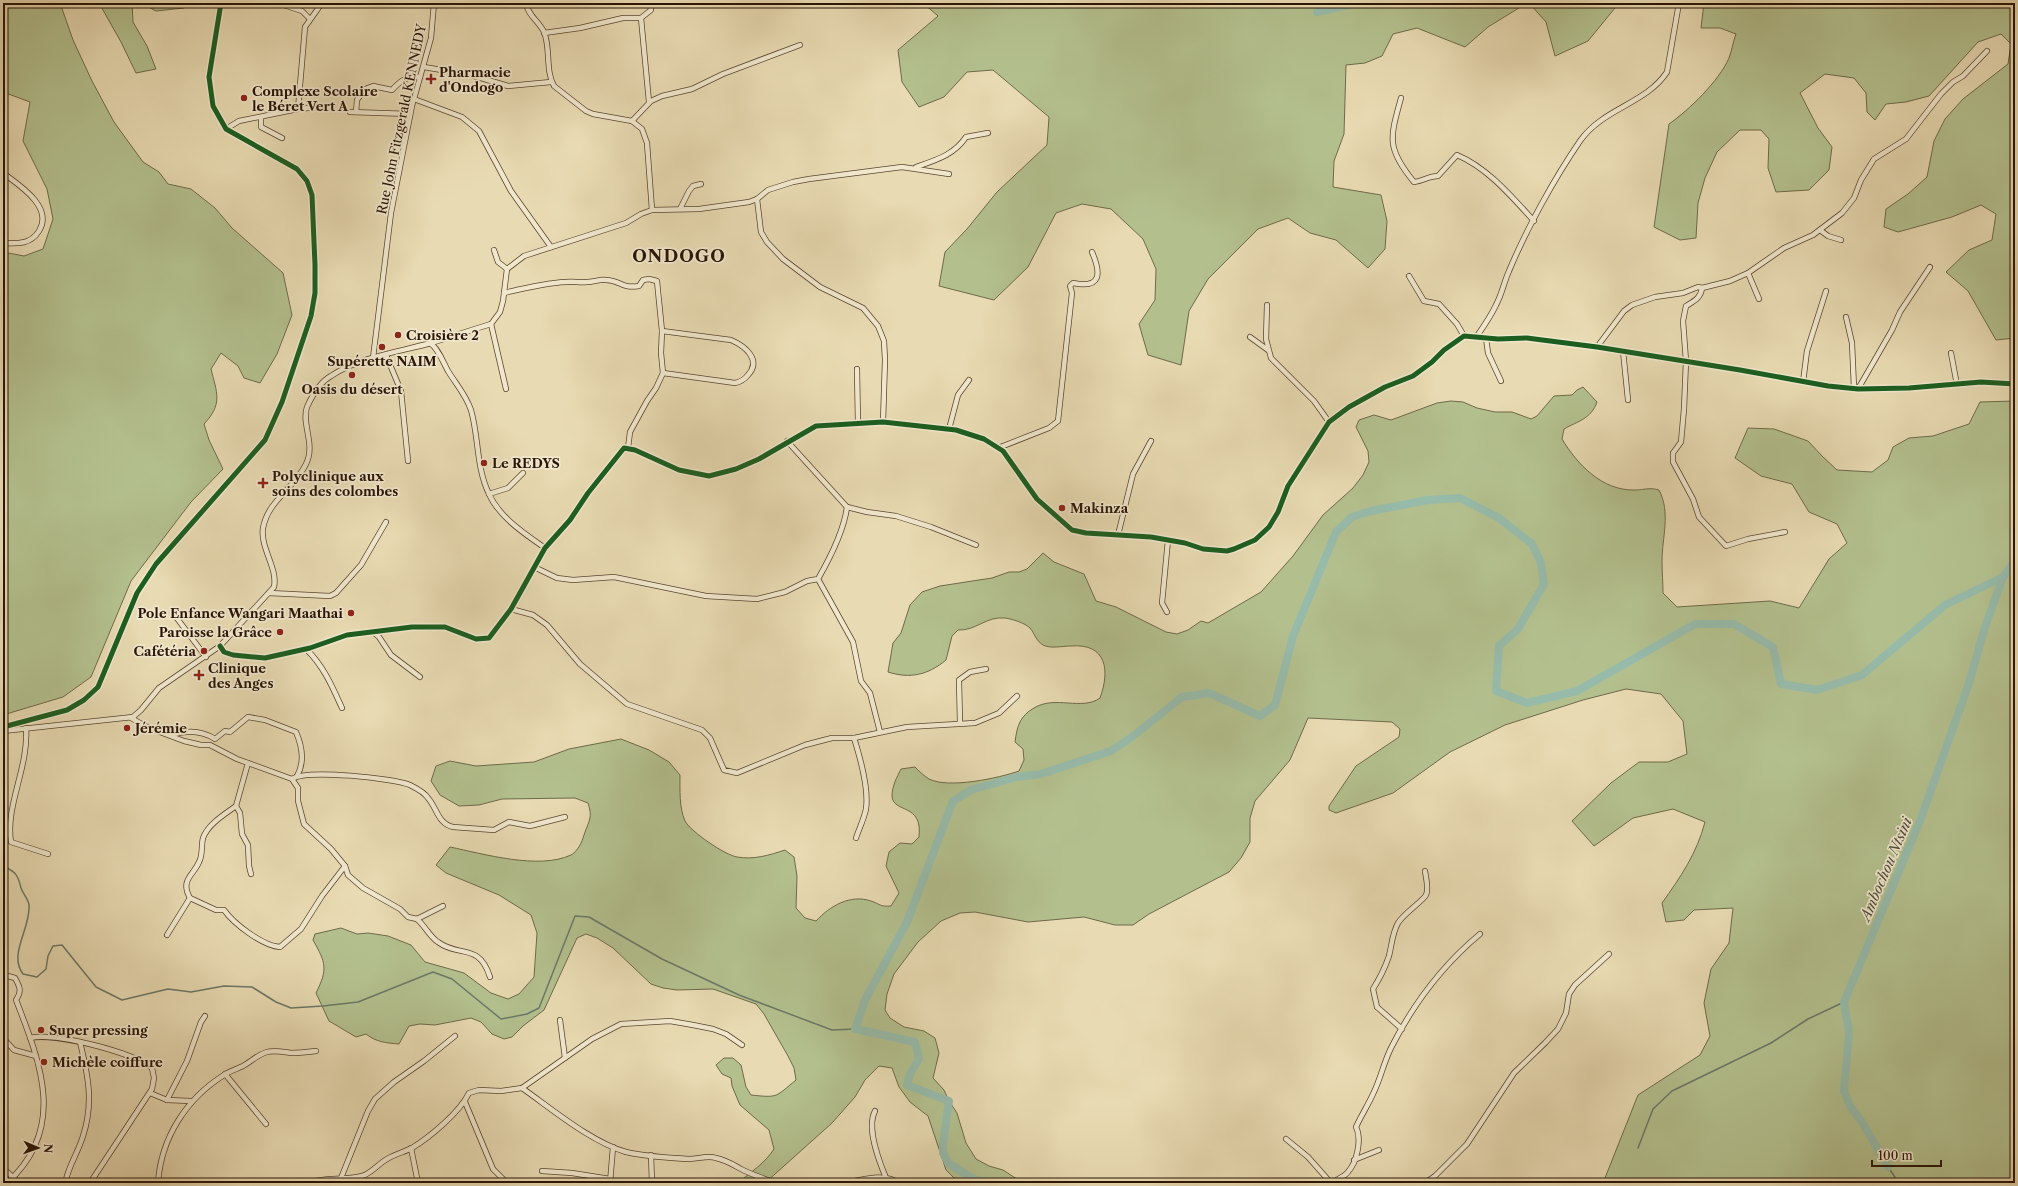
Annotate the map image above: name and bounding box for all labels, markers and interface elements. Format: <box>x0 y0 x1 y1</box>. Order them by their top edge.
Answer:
street label: Rue John Fitzgerald KENNEDY <box>373 21 429 216</box>
place label: Pharmacie d'Ondogo <box>439 64 511 95</box>
marker: Pharmacie d'Ondogo <box>426 74 436 84</box>
place label: Complexe Scolaire le Béret Vert A <box>252 83 378 114</box>
marker: Complexe Scolaire le Béret Vert A <box>239 93 249 103</box>
district label: ONDOGO <box>632 246 726 266</box>
place label: Croisière 2 <box>406 327 479 343</box>
marker: Croisière 2 <box>393 330 403 340</box>
marker: Supérette NAIM <box>377 342 387 352</box>
place label: Supérette NAIM <box>327 353 437 369</box>
marker: Oasis du désert <box>347 370 357 380</box>
place label: Oasis du désert <box>302 381 403 397</box>
place label: Le REDYS <box>492 455 560 471</box>
marker: Le REDYS <box>479 458 489 468</box>
place label: Polyclinique aux soins des colombes <box>272 468 398 499</box>
marker: Polyclinique aux soins des colombes <box>257 477 269 489</box>
place label: Makinza <box>1070 500 1129 516</box>
marker: Makinza <box>1057 503 1067 513</box>
place label: Pole Enfance Wangari Maathai <box>137 605 343 621</box>
marker: Pole Enfance Wangari Maathai <box>346 608 356 618</box>
place label: Paroisse la Grâce <box>159 624 272 640</box>
marker: Paroisse la Grâce <box>275 627 285 637</box>
place label: Cafétéria <box>133 643 196 659</box>
marker: Cafétéria <box>199 646 209 656</box>
place label: Clinique des Anges <box>208 660 273 691</box>
marker: Clinique des Anges <box>193 669 205 681</box>
place label: Jérémie <box>133 720 187 736</box>
marker: Jérémie <box>122 723 132 733</box>
water label: Ambochou Ntsini <box>1855 813 1916 925</box>
place label: Super pressing <box>49 1022 148 1038</box>
marker: Super pressing <box>36 1025 46 1035</box>
place label: Michèle coiffure <box>52 1054 163 1070</box>
marker: Michèle coiffure <box>39 1057 49 1067</box>
north arrow <box>18 1128 58 1168</box>
scale bar <box>1872 1142 1941 1168</box>
text: N <box>41 1143 55 1154</box>
text: 100 m <box>1878 1148 1913 1163</box>

